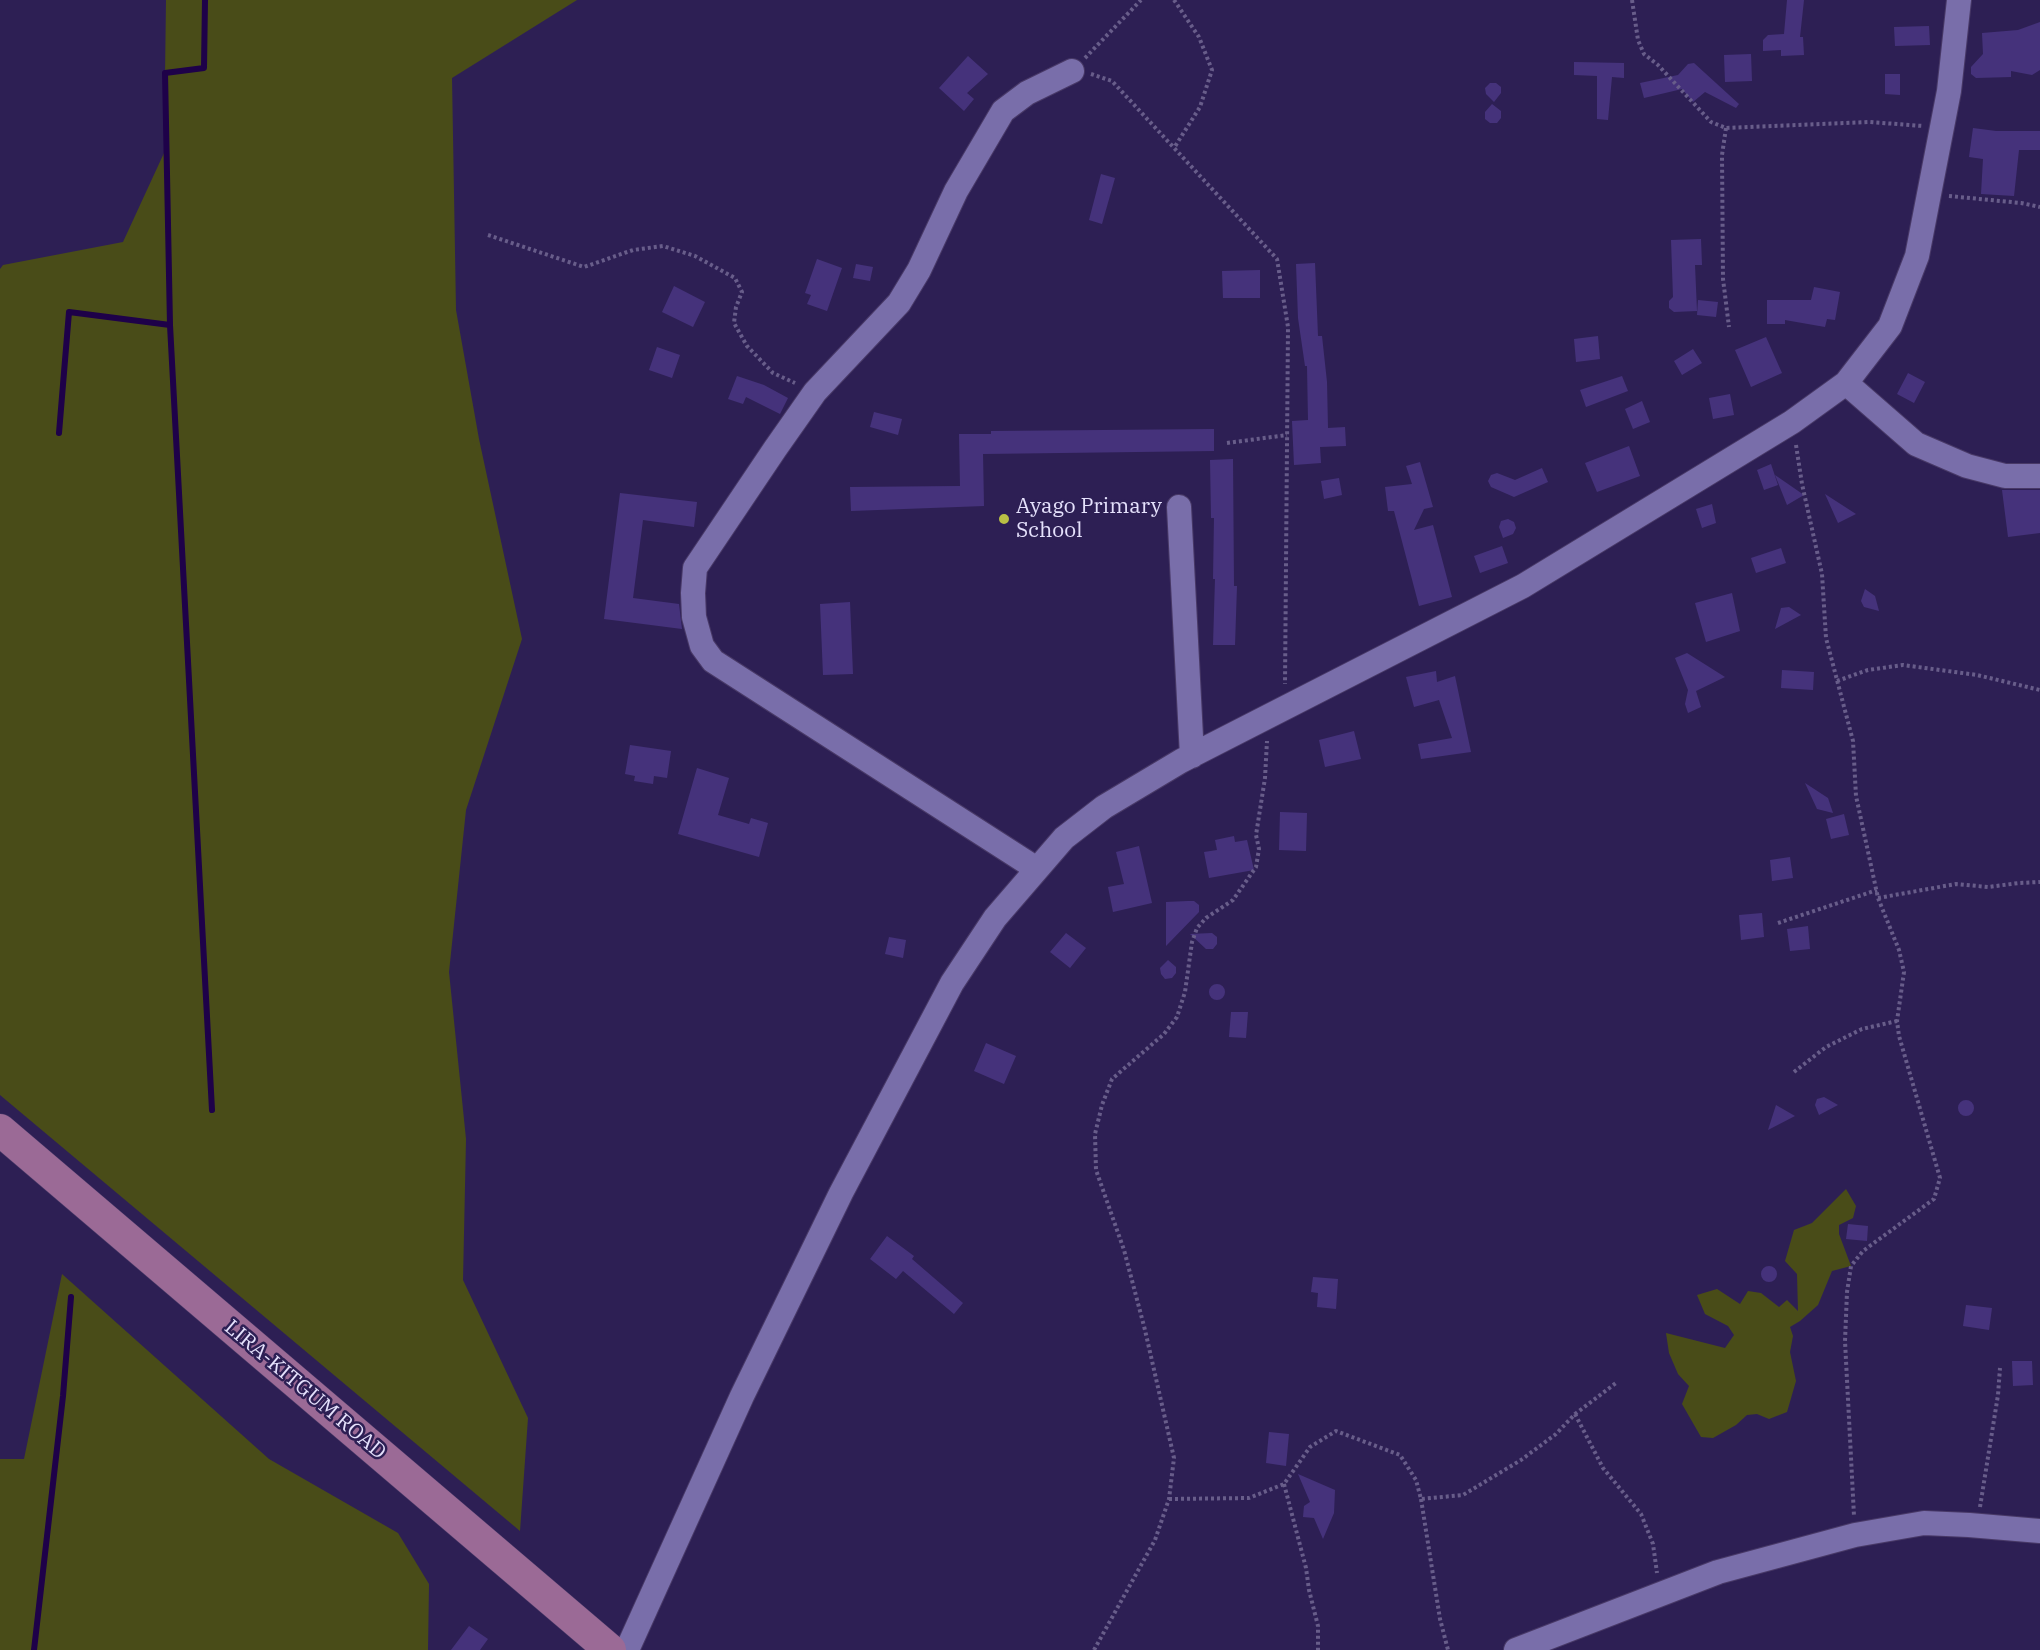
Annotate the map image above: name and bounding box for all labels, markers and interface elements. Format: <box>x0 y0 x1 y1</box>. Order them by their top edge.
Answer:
place label: Ayago Primary School <box>1016 494 1162 544</box>
marker: Ayago Primary School <box>997 512 1011 526</box>
street label: LIRA-KITGUM ROAD <box>219 1315 391 1465</box>

